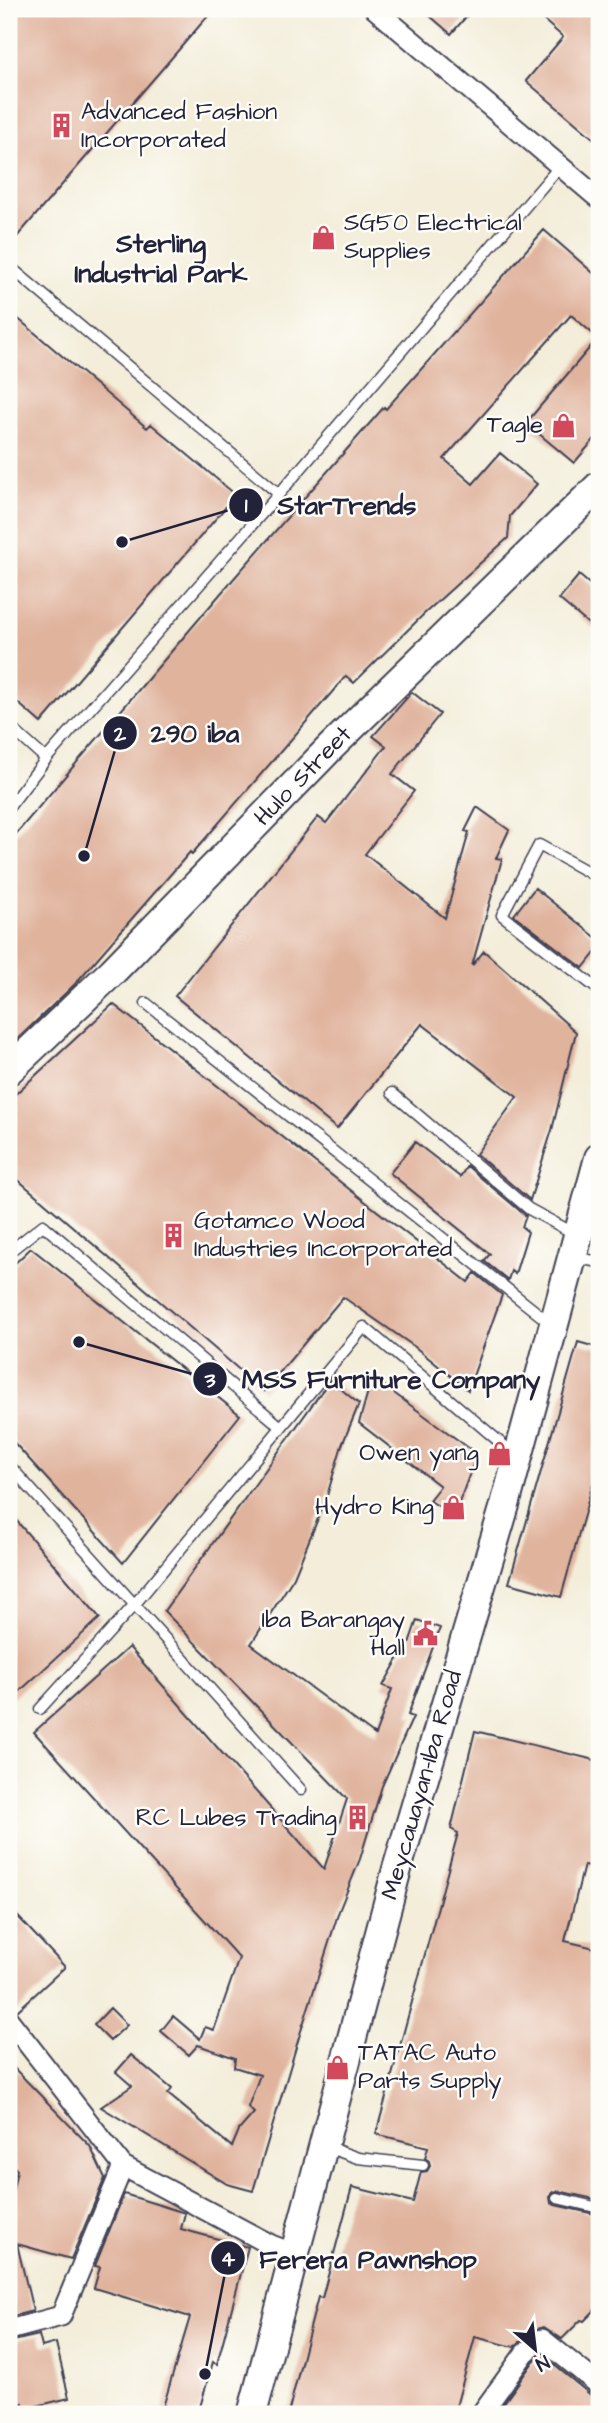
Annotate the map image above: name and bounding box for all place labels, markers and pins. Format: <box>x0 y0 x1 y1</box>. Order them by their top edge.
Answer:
place label: Advanced Fashion Incorporated <box>81 95 277 157</box>
building icon: Advanced Fashion Incorporated <box>47 112 75 140</box>
place label: SG50 Electrical Supplies <box>344 206 522 268</box>
shop icon: SG50 Electrical Supplies <box>310 223 338 251</box>
place label: Tagle <box>487 408 543 443</box>
shop icon: Tagle <box>549 411 577 439</box>
callout: StarTrends <box>228 481 430 528</box>
callout: 290 iba <box>102 710 253 757</box>
place label: Gotamco Wood Industries Incorporated <box>194 1204 452 1266</box>
building icon: Gotamco Wood Industries Incorporated <box>160 1221 188 1249</box>
callout: MSS Furniture Company <box>193 1356 555 1403</box>
place label: Owen yang <box>359 1436 479 1471</box>
shop icon: Owen yang <box>485 1439 513 1467</box>
place label: Hydro King <box>315 1490 434 1525</box>
shop icon: Hydro King <box>440 1493 468 1521</box>
place label: Iba Barangay Hall <box>262 1603 405 1665</box>
public building icon: Iba Barangay Hall <box>411 1620 439 1648</box>
place label: RC Lubes Trading <box>136 1801 337 1836</box>
building icon: RC Lubes Trading <box>343 1804 371 1832</box>
place label: TATAC Auto Parts Supply <box>358 2036 501 2099</box>
shop icon: TATAC Auto Parts Supply <box>324 2053 352 2081</box>
callout: Ferera Pawnshop <box>210 2235 490 2282</box>

